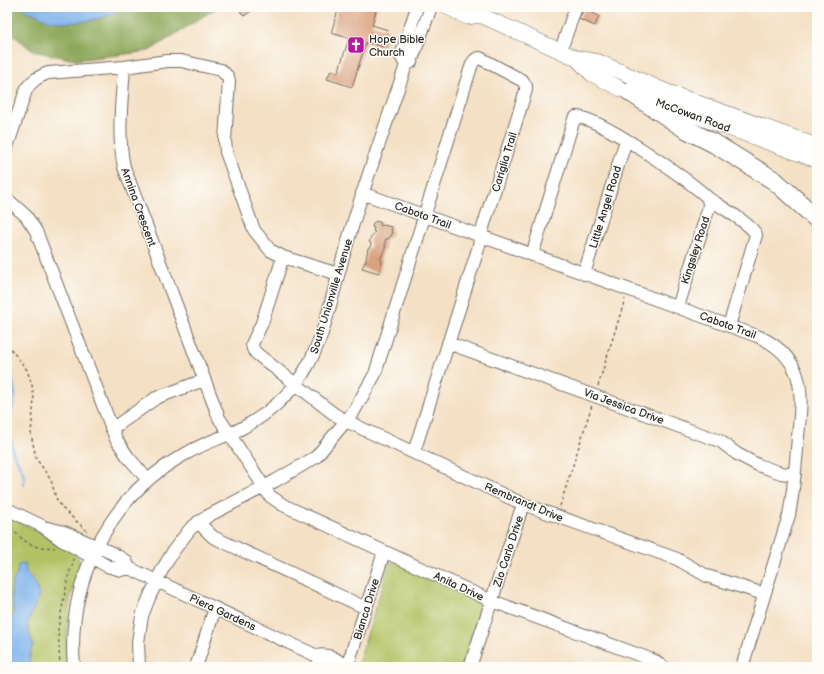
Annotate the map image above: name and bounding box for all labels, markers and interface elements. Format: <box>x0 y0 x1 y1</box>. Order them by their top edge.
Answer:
place label: Hope Bible Church <box>369 33 425 59</box>
church icon: Hope Bible Church <box>346 35 366 55</box>
street label: McCowan Road <box>654 96 732 135</box>
street label: Cariglia Trail <box>489 131 520 194</box>
street label: Little Angel Road <box>587 164 624 250</box>
street label: Annina Crescent <box>118 166 159 249</box>
street label: Caboto Trail <box>393 199 453 232</box>
street label: Kingsley Road <box>678 215 713 286</box>
street label: South Unionville Avenue <box>308 237 355 355</box>
street label: Caboto Trail <box>698 309 758 342</box>
street label: Via Jessica Drive <box>582 386 666 427</box>
street label: Rembrandt Drive <box>482 480 566 525</box>
street label: Zio Carlo Drive <box>491 514 526 589</box>
street label: Anita Drive <box>432 569 486 604</box>
street label: Bianca Drive <box>351 576 382 641</box>
street label: Piera Gardens <box>188 591 259 634</box>

